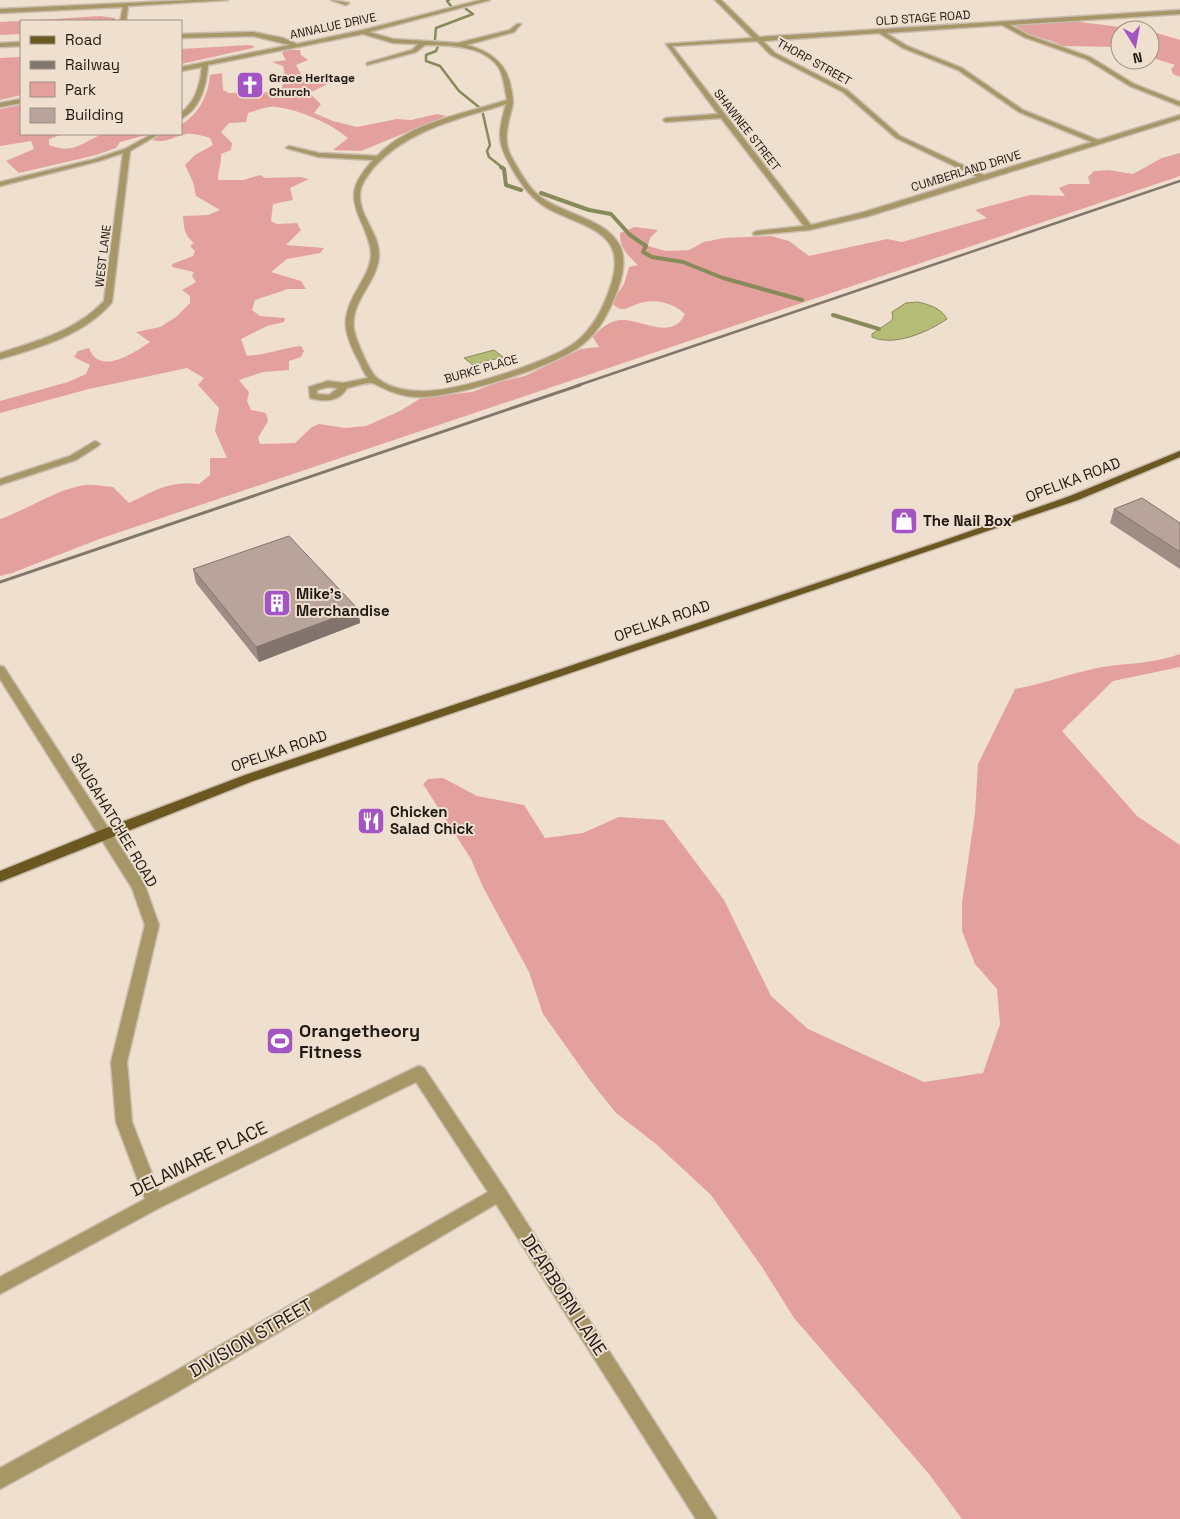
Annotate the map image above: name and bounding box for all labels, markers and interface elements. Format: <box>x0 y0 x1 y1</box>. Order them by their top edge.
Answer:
street label: OLD STAGE ROAD <box>875 7 971 29</box>
street label: ANNALUE DRIVE <box>288 9 378 43</box>
legend <box>20 20 182 135</box>
north arrow <box>1110 20 1160 70</box>
text: Road <box>65 30 102 49</box>
street label: THORP STREET <box>774 35 854 89</box>
text: N <box>1131 48 1144 67</box>
text: Railway <box>65 55 120 74</box>
church icon: Grace Heritage Church <box>235 70 265 100</box>
place label: Grace Heritage Church <box>269 70 355 100</box>
text: Park <box>65 80 96 99</box>
street label: SHAWNEE STREET <box>710 86 784 174</box>
text: Building <box>65 105 124 124</box>
street label: CUMBERLAND DRIVE <box>909 147 1023 195</box>
street label: WEST LANE <box>91 224 115 288</box>
street label: BURKE PLACE <box>442 351 520 387</box>
street label: OPELIKA ROAD <box>1023 453 1123 506</box>
shop icon: The Nail Box <box>889 506 919 536</box>
place label: The Nail Box <box>923 511 1012 530</box>
place label: Mike's Merchandise <box>296 584 390 620</box>
building icon: Mike's Merchandise <box>262 588 292 618</box>
street label: OPELIKA ROAD <box>611 595 712 646</box>
street label: OPELIKA ROAD <box>228 725 329 776</box>
street label: SAUGAHATCHEE ROAD <box>67 749 162 890</box>
place label: Chicken Salad Chick <box>390 802 474 838</box>
restaurant icon: Chicken Salad Chick <box>356 806 386 836</box>
place label: Orangetheory Fitness <box>299 1019 420 1063</box>
sports icon: Orangetheory Fitness <box>265 1026 295 1056</box>
street label: DELAWARE PLACE <box>127 1116 271 1202</box>
street label: DEARBORN LANE <box>517 1230 612 1360</box>
street label: DIVISION STREET <box>185 1293 317 1382</box>

